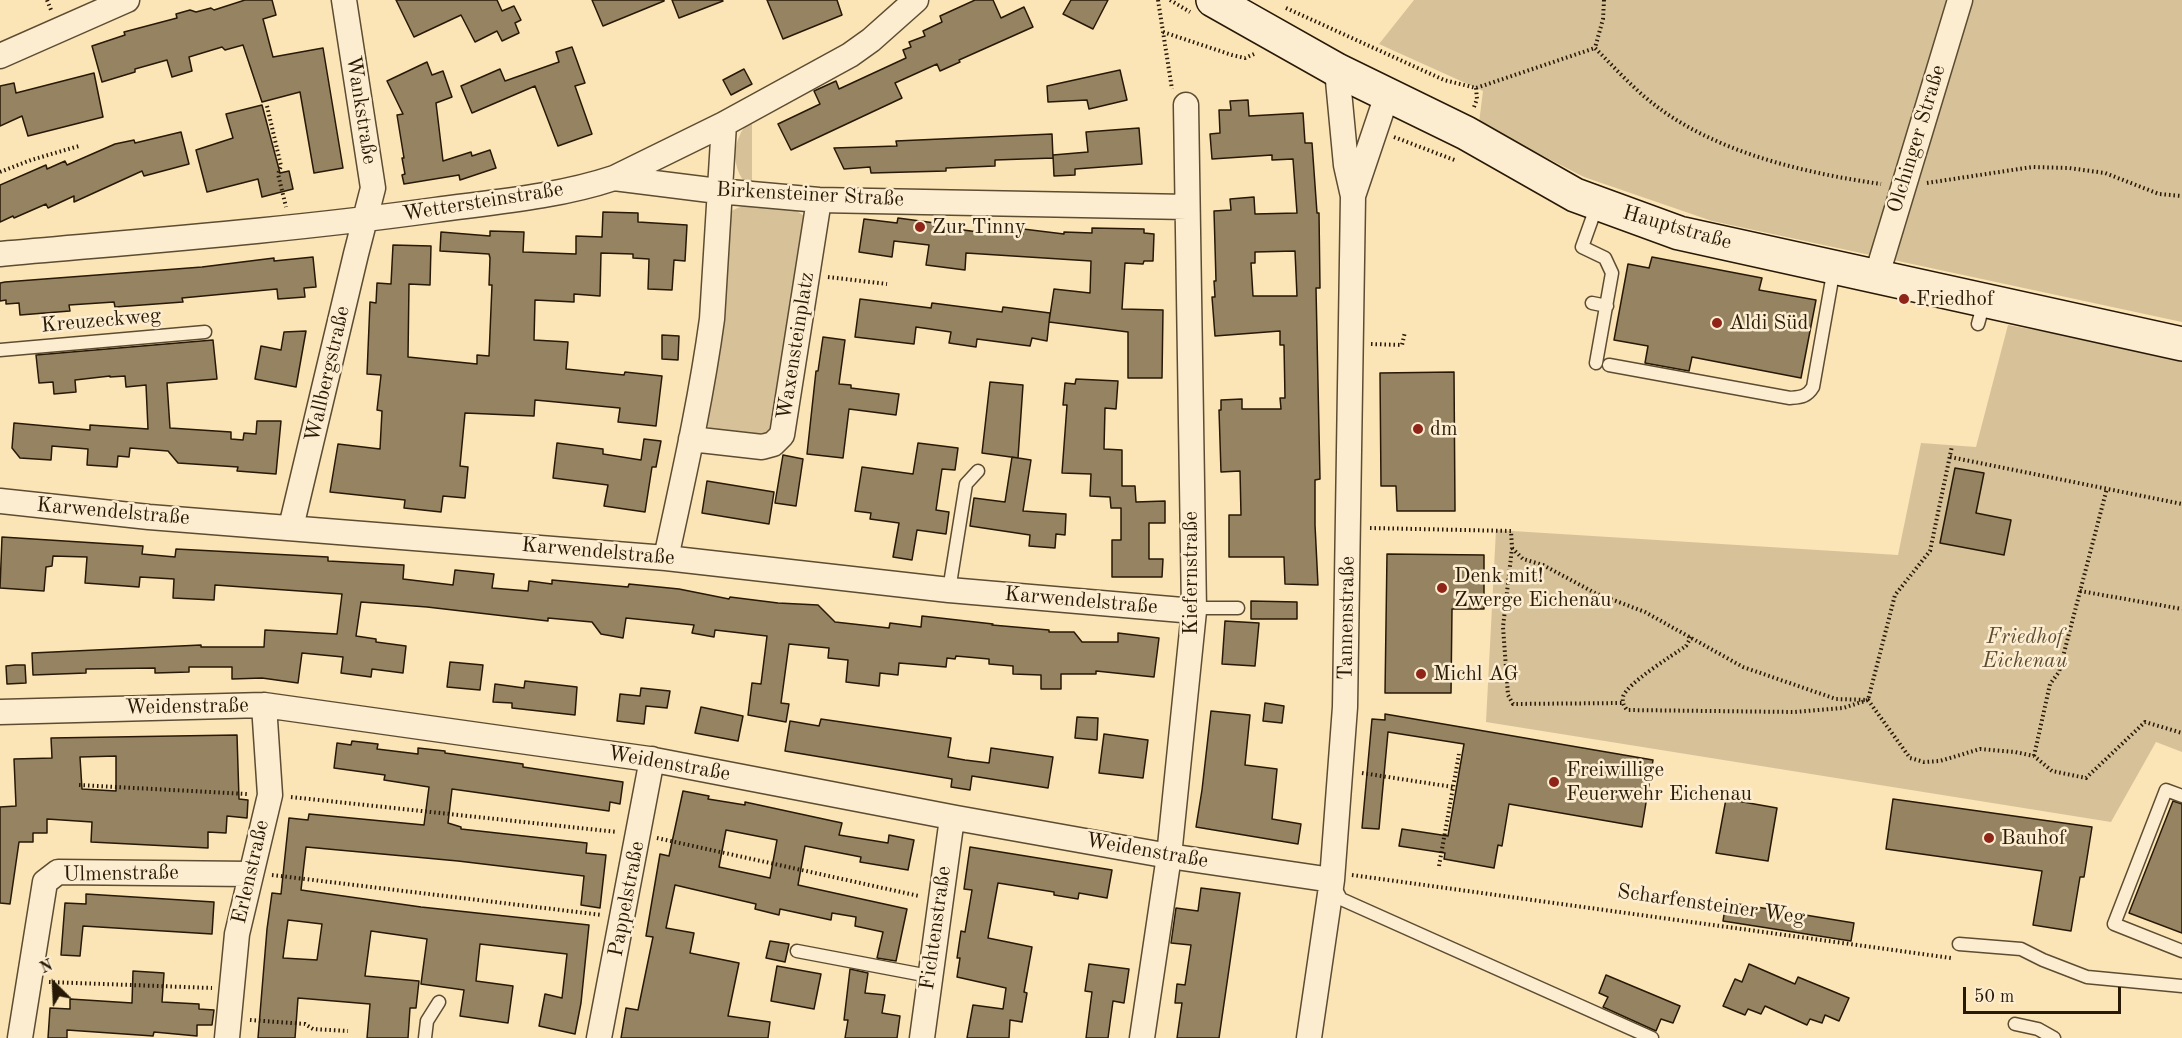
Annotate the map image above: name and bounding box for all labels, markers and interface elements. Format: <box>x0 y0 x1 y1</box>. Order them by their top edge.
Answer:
street label: Wankstraße <box>340 54 382 166</box>
street label: Olchinger Straße <box>1883 62 1951 216</box>
street label: Wettersteinstraße <box>401 177 565 227</box>
street label: Birkensteiner Straße <box>715 177 905 213</box>
street label: Hauptstraße <box>1619 200 1735 256</box>
place label: Zur Tinny <box>932 214 1026 240</box>
marker: Zur Tinny <box>913 220 927 234</box>
street label: Waxensteinplatz <box>772 270 820 422</box>
place label: Friedhof <box>1916 286 1994 312</box>
marker: Friedhof <box>1897 292 1911 306</box>
street label: Kreuzeckweg <box>40 303 162 339</box>
street label: Wallbergstraße <box>300 303 356 445</box>
place label: Aldi Süd <box>1729 310 1808 336</box>
marker: Aldi Süd <box>1710 316 1724 330</box>
place label: dm <box>1430 416 1458 442</box>
marker: dm <box>1411 422 1425 436</box>
street label: Karwendelstraße <box>35 493 191 531</box>
street label: Kiefernstraße <box>1178 511 1204 635</box>
street label: Karwendelstraße <box>520 533 676 571</box>
street label: Tannenstraße <box>1333 556 1361 680</box>
place label: Denk mit! Zwerge Eichenau <box>1454 563 1611 613</box>
marker: Denk mit! Zwerge Eichenau <box>1435 581 1449 595</box>
street label: Karwendelstraße <box>1003 582 1159 620</box>
park label: Friedhof Eichenau <box>1982 624 2068 674</box>
place label: Michl AG <box>1433 661 1519 687</box>
marker: Michl AG <box>1414 667 1428 681</box>
street label: Weidenstraße <box>125 693 249 721</box>
street label: Weidenstraße <box>606 741 732 787</box>
place label: Freiwillige Feuerwehr Eichenau <box>1566 757 1752 807</box>
marker: Freiwillige Feuerwehr Eichenau <box>1547 775 1561 789</box>
street label: Erlenstraße <box>227 818 275 926</box>
place label: Bauhof <box>2001 825 2066 851</box>
street label: Weidenstraße <box>1084 828 1210 874</box>
marker: Bauhof <box>1982 831 1996 845</box>
street label: Pappelstraße <box>603 839 651 959</box>
street label: Ulmenstraße <box>63 860 179 888</box>
street label: Fichtenstraße <box>915 864 957 992</box>
street label: Scharfensteiner Weg <box>1616 879 1806 931</box>
north arrow <box>24 954 84 1014</box>
text: N <box>38 958 56 977</box>
scale bar <box>1966 975 2124 1013</box>
text: 50 m <box>1974 988 2014 1006</box>

